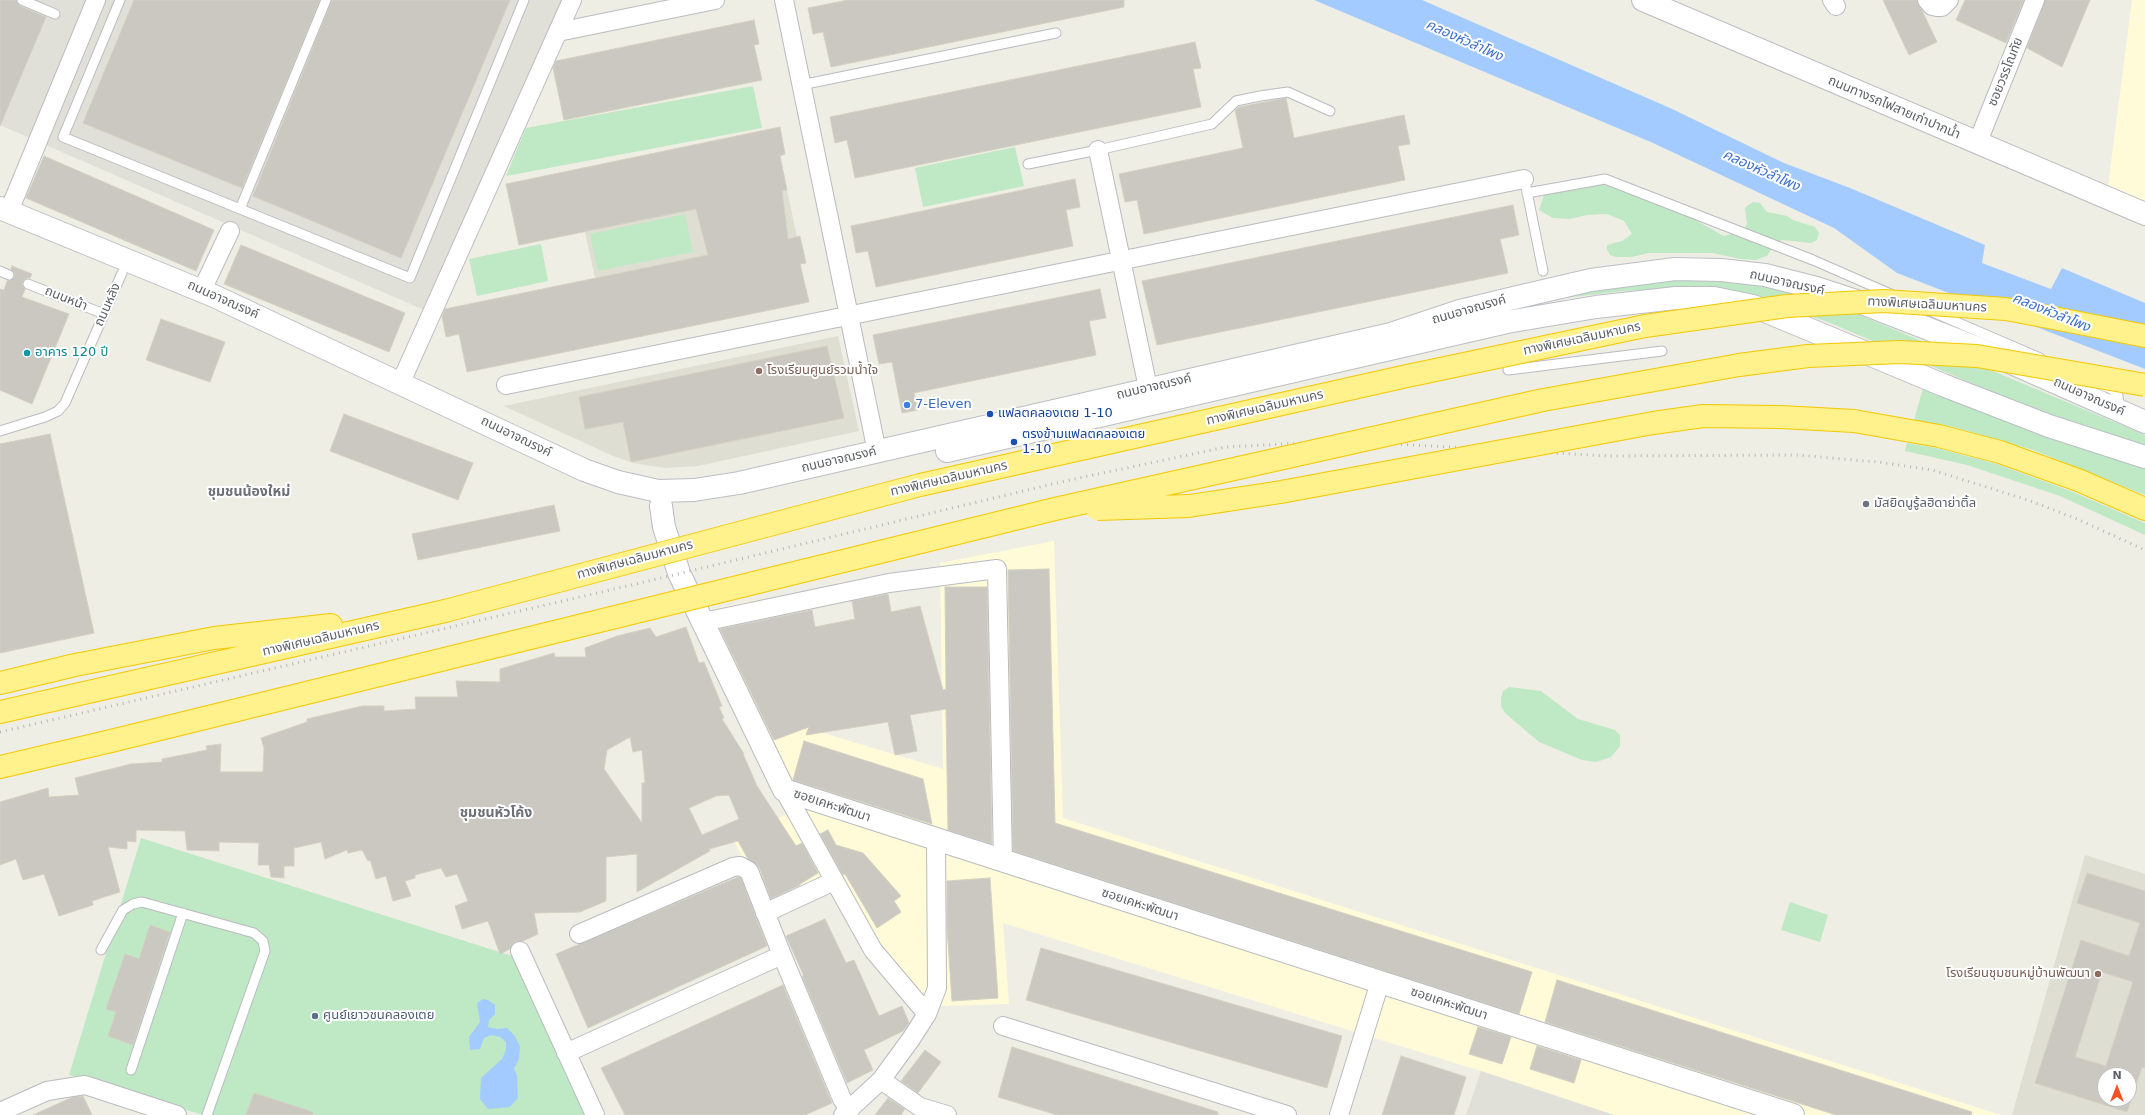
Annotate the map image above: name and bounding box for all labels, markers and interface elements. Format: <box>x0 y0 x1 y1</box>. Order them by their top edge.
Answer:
water label: คลองหัวลำโพง <box>1423 17 1505 65</box>
street label: ซอยวรรโณทัย <box>1985 35 2027 109</box>
street label: ถนนทางรถไฟสายเก่าปากน้ำ <box>1825 73 1963 143</box>
water label: คลองหัวลำโพง <box>1720 147 1802 195</box>
street label: ถนนอาจณรงค์ <box>1748 267 1826 299</box>
street label: ถนนอาจณรงค์ <box>185 277 261 323</box>
street label: ถนนหลัง <box>92 281 124 329</box>
street label: ถนนหน้า <box>42 283 90 315</box>
water label: คลองหัวลำโพง <box>2010 290 2092 336</box>
street label: ถนนอาจณรงค์ <box>1430 292 1508 328</box>
street label: ทางพิเศษเฉลิมมหานคร <box>1867 294 1987 316</box>
street label: ทางพิเศษเฉลิมมหานคร <box>1522 319 1642 359</box>
place label: อาคาร 120 ปี <box>35 345 108 361</box>
marker: อาคาร 120 ปี <box>22 348 32 358</box>
place label: โรงเรียนศูนย์รวมน้ำใจ <box>767 363 878 379</box>
marker: โรงเรียนศูนย์รวมน้ำใจ <box>754 366 764 376</box>
street label: ถนนอาจณรงค์ <box>1115 371 1193 403</box>
street label: ถนนอาจณรงค์ <box>2051 374 2127 420</box>
street label: ทางพิเศษเฉลิมมหานคร <box>1205 387 1325 429</box>
place label: 7-Eleven <box>915 397 972 413</box>
marker: 7-Eleven <box>902 400 912 410</box>
place label: แฟลตคลองเตย 1-10 <box>998 406 1113 422</box>
marker: แฟลตคลองเตย 1-10 <box>985 409 995 419</box>
street label: ถนนอาจณรงค์ <box>478 413 554 461</box>
place label: ตรงข้ามแฟลตคลองเตย 1-10 <box>1022 427 1145 458</box>
marker: ตรงข้ามแฟลตคลองเตย 1-10 <box>1009 437 1019 447</box>
street label: ถนนอาจณรงค์ <box>800 444 878 476</box>
street label: ทางพิเศษเฉลิมมหานคร <box>889 458 1009 500</box>
district label: ชุมชนน้องใหม่ <box>208 484 290 500</box>
place label: มัสยิดนูรู้ลฮิดาย่าติ้ล <box>1874 496 1976 512</box>
marker: มัสยิดนูรู้ลฮิดาย่าติ้ล <box>1861 499 1871 509</box>
street label: ทางพิเศษเฉลิมมหานคร <box>575 537 695 583</box>
street label: ทางพิเศษเฉลิมมหานคร <box>261 618 381 660</box>
street label: ซอยเคหะพัฒนา <box>791 786 873 826</box>
district label: ชุมชนหัวโค้ง <box>460 805 532 821</box>
street label: ซอยเคหะพัฒนา <box>1099 885 1181 925</box>
place label: โรงเรียนชุมชนหมู่บ้านพัฒนา <box>1946 966 2090 982</box>
marker: โรงเรียนชุมชนหมู่บ้านพัฒนา <box>2093 969 2103 979</box>
street label: ซอยเคหะพัฒนา <box>1408 984 1490 1024</box>
place label: ศูนย์เยาวชนคลองเตย <box>323 1008 434 1024</box>
marker: ศูนย์เยาวชนคลองเตย <box>310 1011 320 1021</box>
north arrow <box>2097 1067 2137 1107</box>
text: N <box>2112 1069 2122 1082</box>

